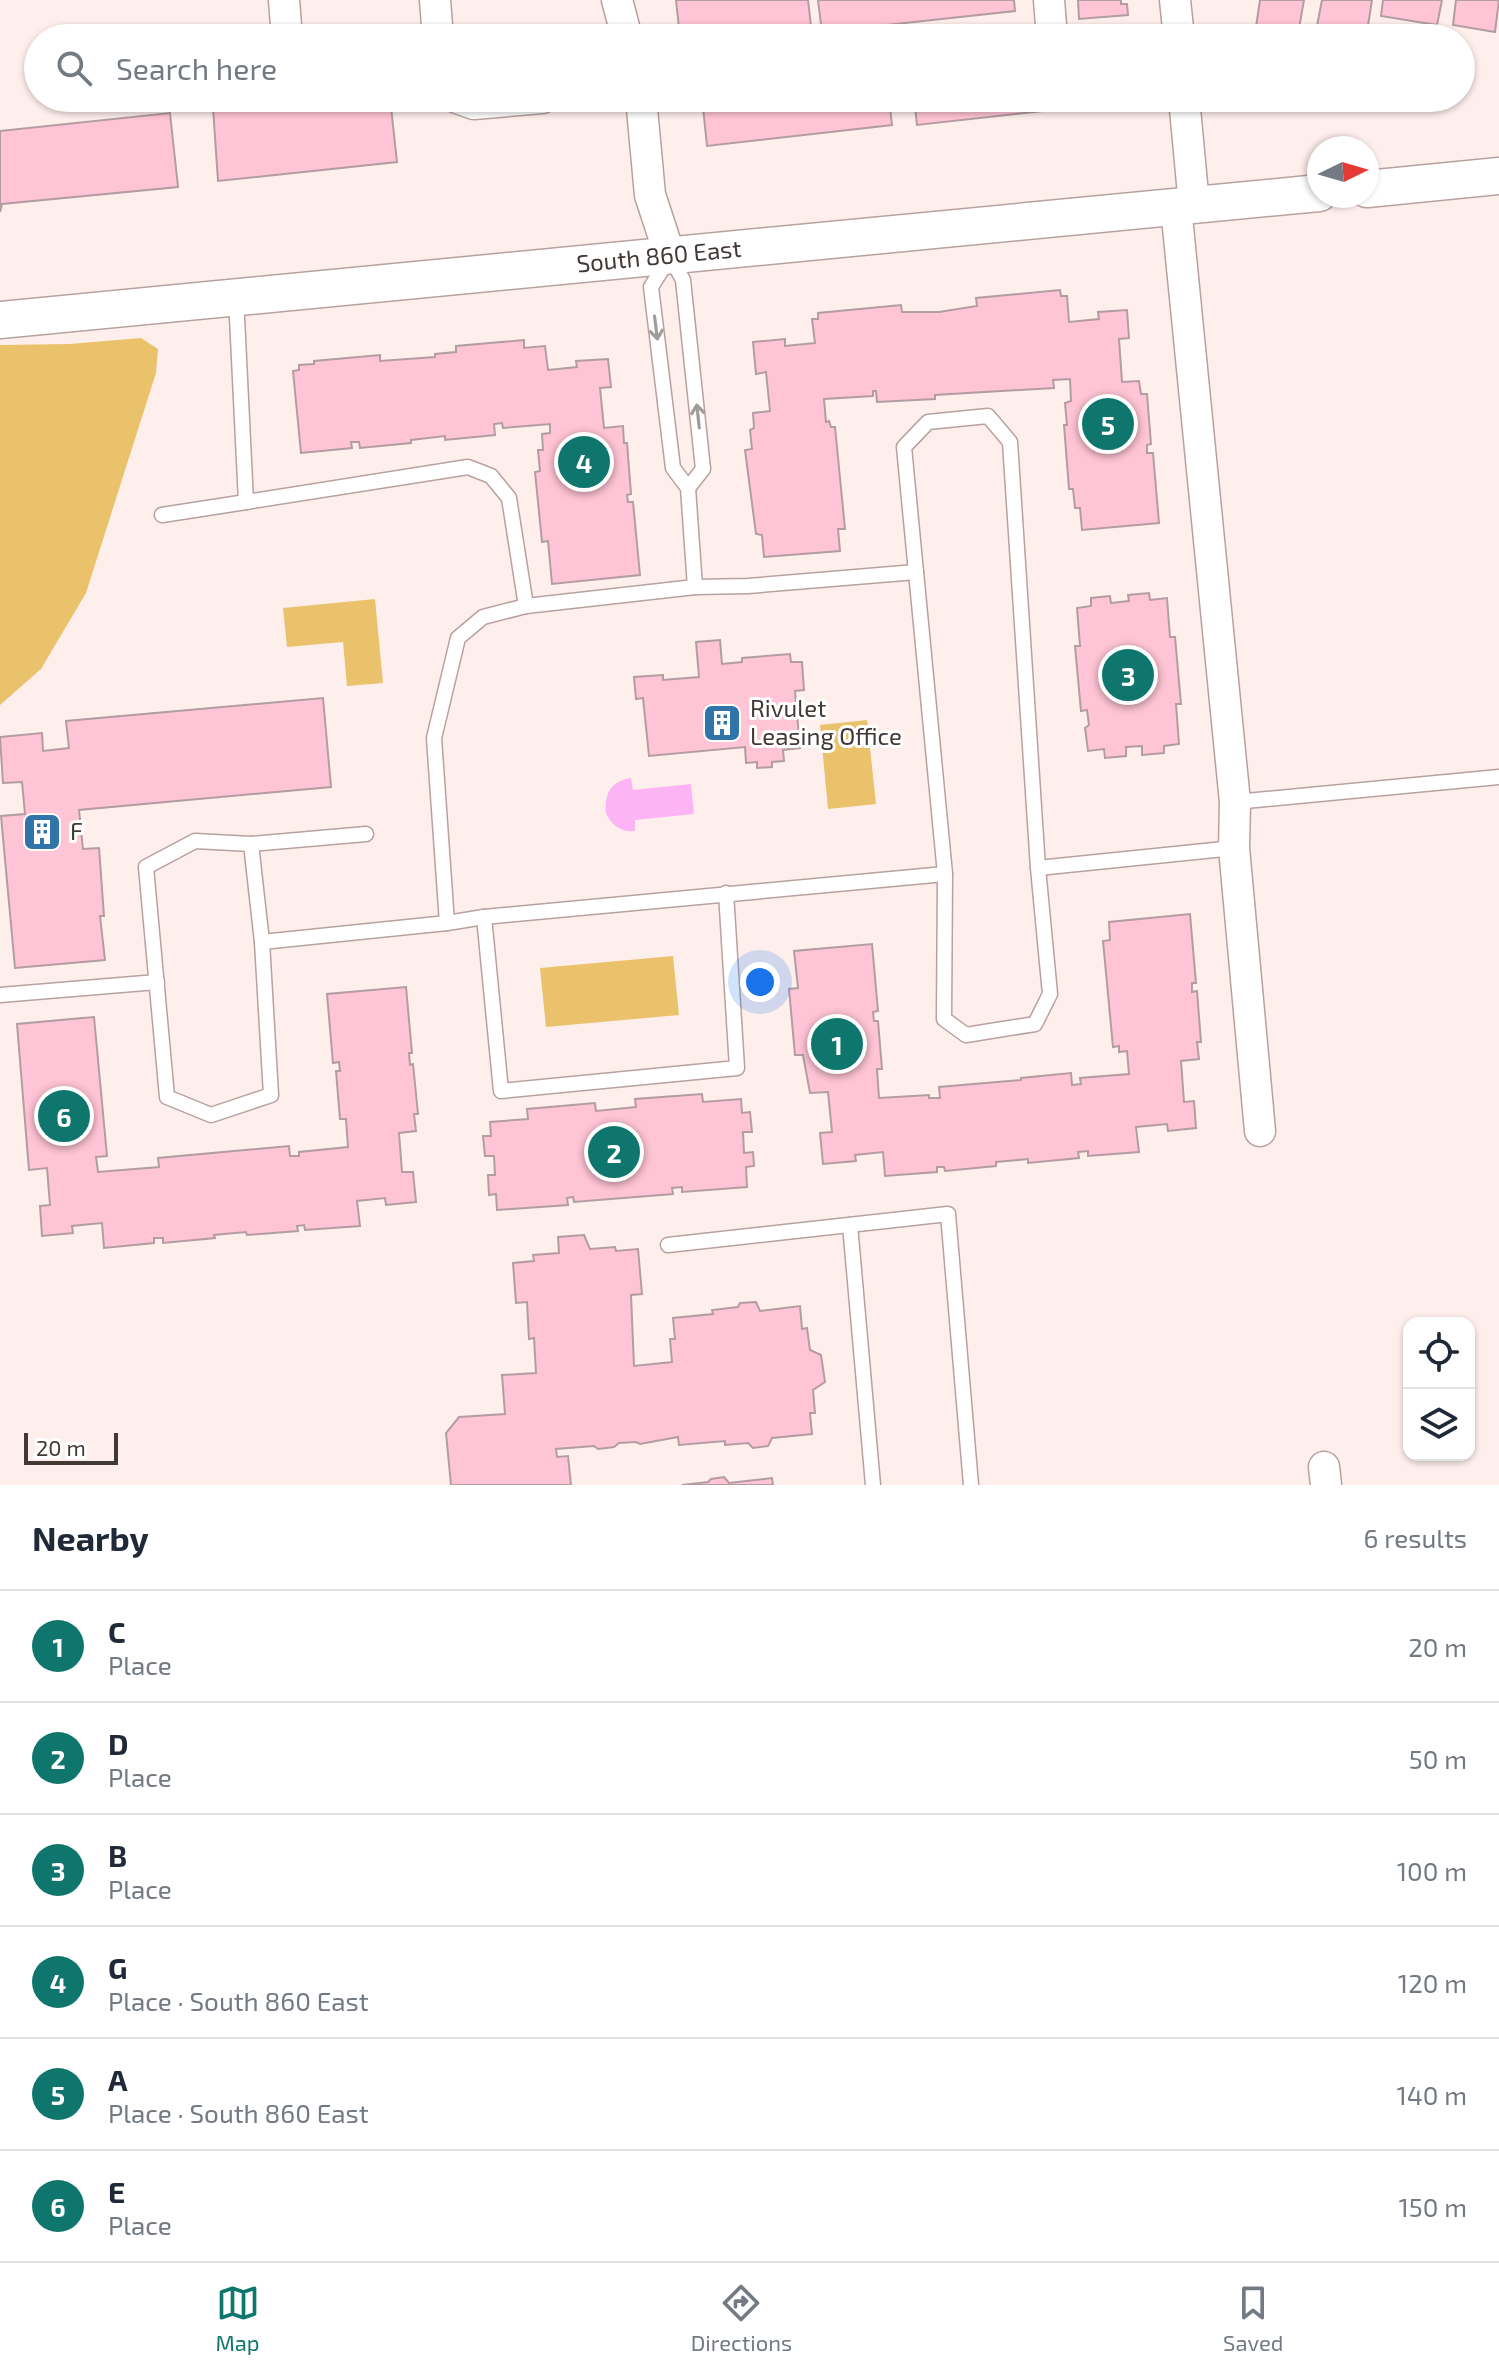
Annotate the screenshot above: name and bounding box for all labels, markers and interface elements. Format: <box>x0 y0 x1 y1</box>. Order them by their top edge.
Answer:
search box <box>24 24 1475 112</box>
icon: search <box>52 46 96 90</box>
text: Search here <box>116 50 277 86</box>
north arrow <box>1307 136 1379 208</box>
street label: South 860 East <box>575 233 743 277</box>
one-way arrow <box>649 315 664 341</box>
pin: 5 <box>1082 394 1134 454</box>
one-way arrow <box>690 403 705 430</box>
pin: 4 <box>558 432 610 492</box>
pin: 3 <box>1102 645 1154 705</box>
place label: Rivulet Leasing Office <box>750 693 902 750</box>
building icon: Rivulet Leasing Office <box>701 702 743 744</box>
building icon: F <box>21 811 63 853</box>
place label: F <box>70 816 83 845</box>
your location <box>740 962 780 1002</box>
pin: 1 <box>811 1014 863 1074</box>
pin: 6 <box>38 1086 90 1146</box>
pin: 2 <box>588 1122 640 1182</box>
map controls <box>1403 1317 1475 1461</box>
button: locate <box>1403 1317 1475 1389</box>
button: layers <box>1403 1389 1475 1461</box>
scale bar <box>24 1429 118 1465</box>
text: 20 m <box>36 1434 86 1460</box>
text: Nearby <box>32 1517 149 1558</box>
text: 6 results <box>1364 1522 1467 1553</box>
text: C <box>108 1613 126 1649</box>
text: 1 <box>52 1631 64 1662</box>
text: 20 m <box>1408 1631 1467 1662</box>
text: Place <box>108 1649 172 1680</box>
text: D <box>108 1725 129 1761</box>
text: 2 <box>50 1743 66 1774</box>
text: 50 m <box>1409 1743 1467 1774</box>
text: Place <box>108 1761 172 1792</box>
text: B <box>108 1837 127 1873</box>
text: 3 <box>51 1855 65 1886</box>
text: 100 m <box>1397 1855 1467 1886</box>
text: Place <box>108 1873 172 1904</box>
text: G <box>108 1949 127 1985</box>
text: 4 <box>50 1967 66 1998</box>
text: 120 m <box>1398 1967 1467 1998</box>
text: Place · South 860 East <box>108 1985 369 2016</box>
text: A <box>108 2061 128 2097</box>
text: 5 <box>51 2079 65 2110</box>
text: 140 m <box>1396 2079 1467 2110</box>
text: Place · South 860 East <box>108 2097 369 2128</box>
text: E <box>108 2173 125 2209</box>
text: 6 <box>50 2191 66 2222</box>
text: 150 m <box>1398 2191 1467 2222</box>
text: Place <box>108 2209 172 2240</box>
tab: Map <box>216 2281 260 2355</box>
tab: Directions <box>691 2281 792 2355</box>
tab: Saved <box>1223 2281 1283 2355</box>

